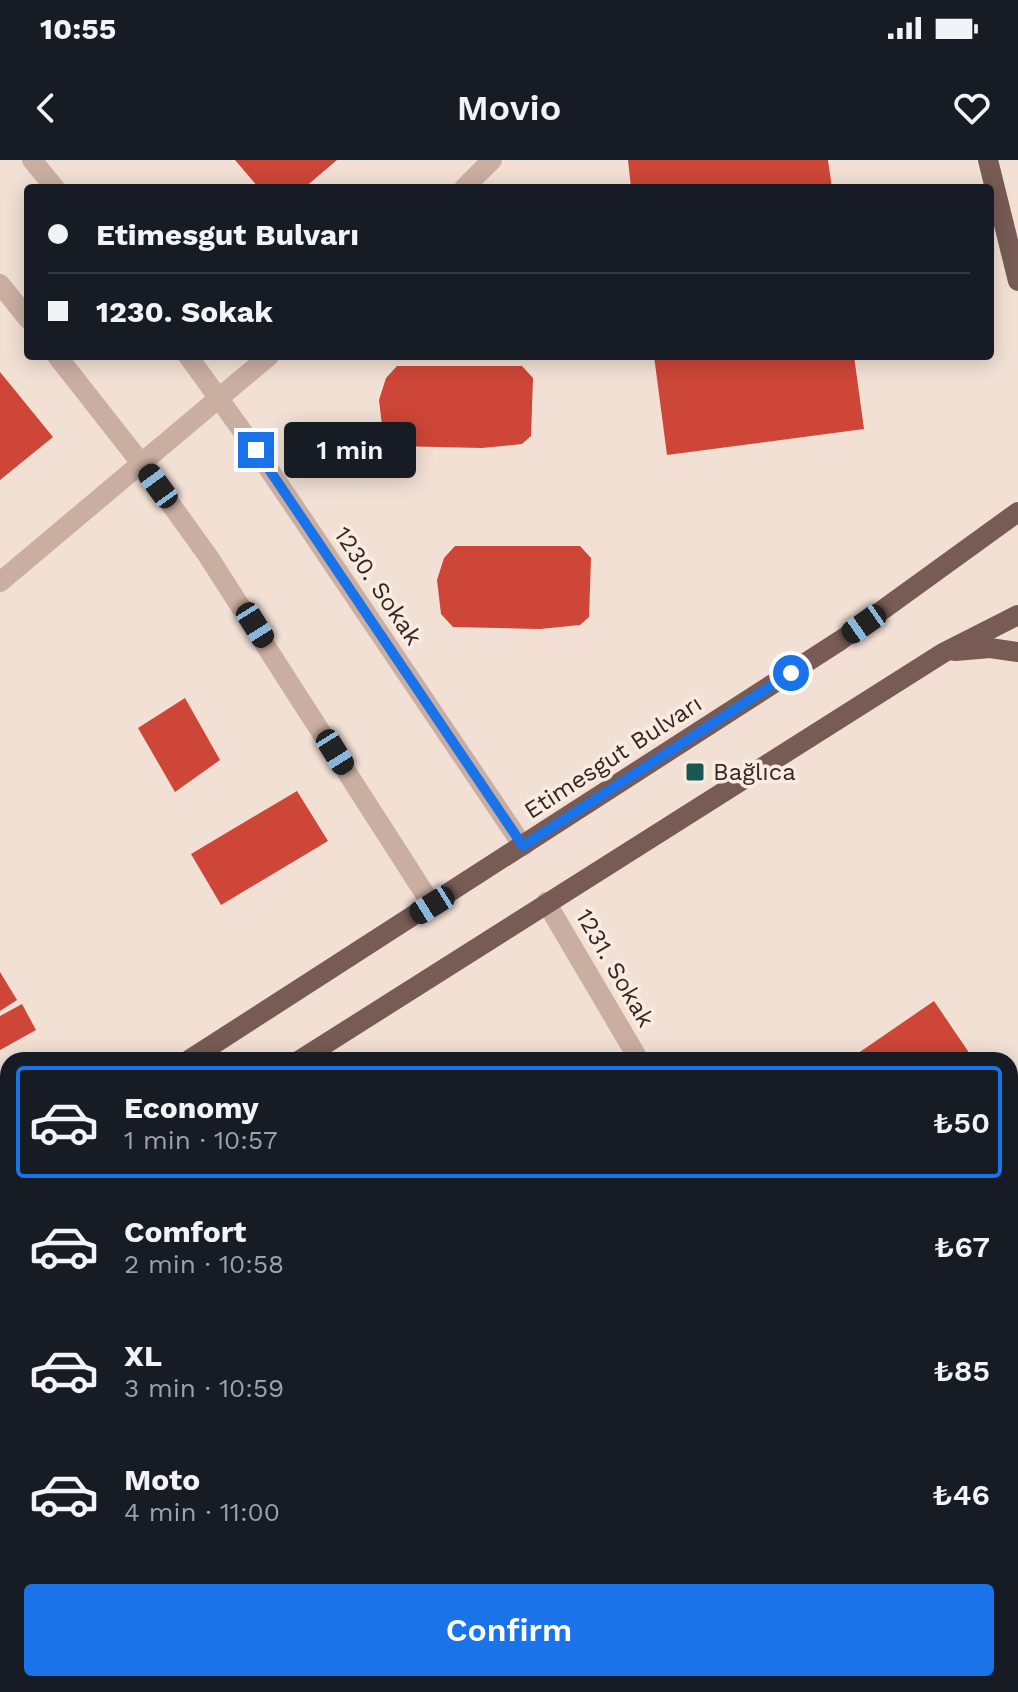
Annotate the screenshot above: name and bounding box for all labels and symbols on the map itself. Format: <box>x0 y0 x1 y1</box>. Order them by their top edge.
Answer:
callout: 1 min <box>284 422 416 478</box>
route end <box>238 432 274 468</box>
car <box>134 460 182 512</box>
street label: 1230. Sokak <box>328 522 428 651</box>
car <box>232 598 278 652</box>
car <box>837 600 891 648</box>
route start <box>773 655 809 691</box>
street label: Etimesgut Bulvarı <box>519 689 707 825</box>
car <box>312 725 358 779</box>
place label: Bağlıca <box>713 758 796 786</box>
marker: Bağlıca <box>684 761 706 783</box>
car <box>405 882 459 928</box>
street label: 1231. Sokak <box>570 904 660 1032</box>

